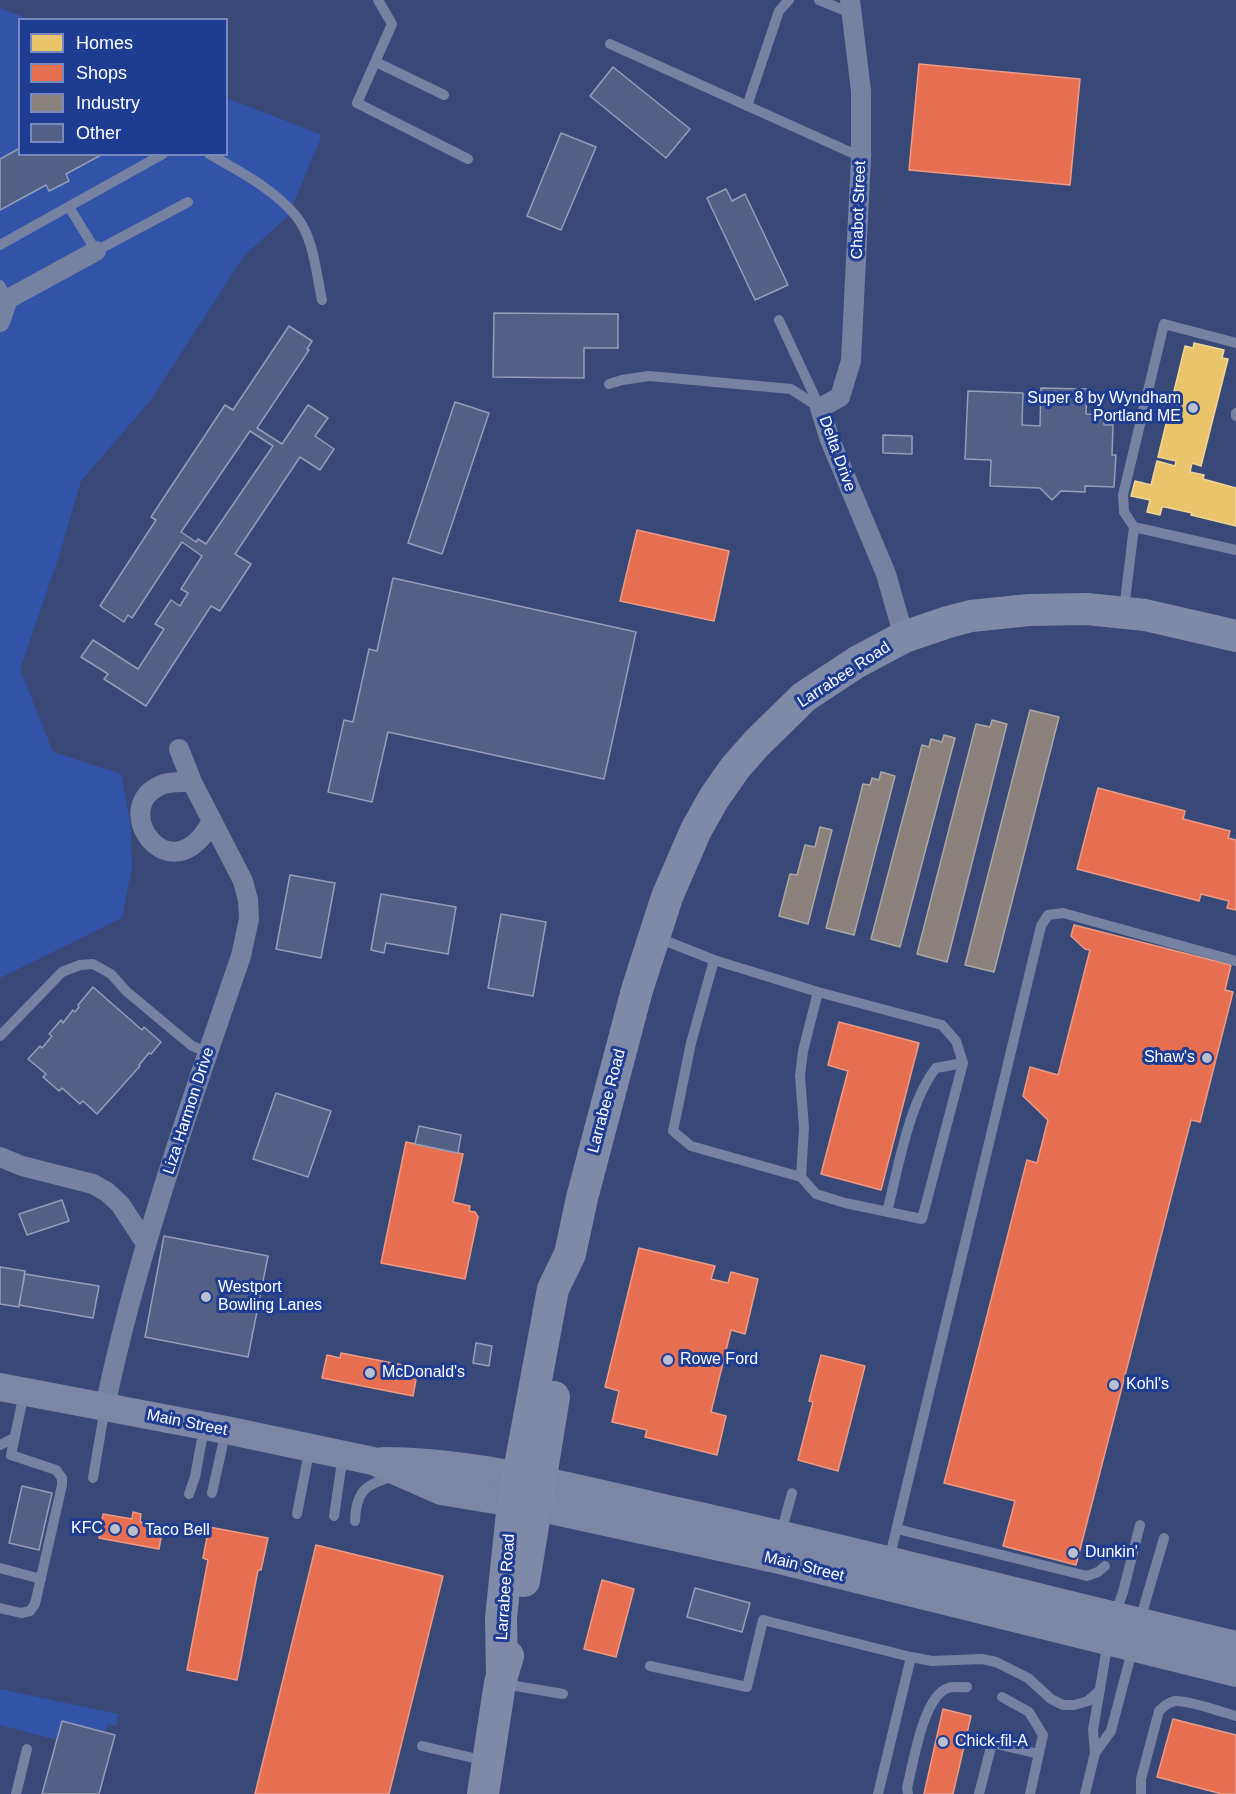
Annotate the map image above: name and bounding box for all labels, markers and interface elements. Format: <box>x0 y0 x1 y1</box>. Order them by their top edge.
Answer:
legend <box>18 18 228 156</box>
text: Homes <box>76 33 133 53</box>
text: Shops <box>76 63 127 83</box>
text: Industry <box>76 93 140 113</box>
text: Other <box>76 123 121 143</box>
street label: Chabot Street <box>848 160 870 260</box>
place label: Super 8 by Wyndham Portland ME <box>1027 389 1181 427</box>
marker: Super 8 by Wyndham Portland ME <box>1186 401 1200 415</box>
street label: Delta Drive <box>814 414 860 494</box>
street label: Larrabee Road <box>794 638 894 712</box>
street label: Liza Harmon Drive <box>159 1045 219 1177</box>
street label: Larrabee Road <box>584 1047 630 1155</box>
place label: Shaw's <box>1144 1048 1195 1068</box>
marker: Shaw's <box>1200 1051 1214 1065</box>
place label: Westport Bowling Lanes <box>218 1278 322 1316</box>
marker: Westport Bowling Lanes <box>199 1290 213 1304</box>
place label: Rowe Ford <box>680 1350 758 1370</box>
marker: Rowe Ford <box>661 1353 675 1367</box>
place label: McDonald's <box>382 1363 465 1383</box>
marker: McDonald's <box>363 1366 377 1380</box>
place label: Kohl's <box>1126 1375 1169 1395</box>
marker: Kohl's <box>1107 1378 1121 1392</box>
street label: Main Street <box>145 1406 229 1440</box>
place label: KFC <box>71 1519 103 1539</box>
place label: Taco Bell <box>145 1521 210 1541</box>
marker: KFC <box>108 1522 122 1536</box>
marker: Taco Bell <box>126 1524 140 1538</box>
street label: Larrabee Road <box>493 1533 519 1641</box>
place label: Dunkin' <box>1085 1543 1138 1563</box>
marker: Dunkin' <box>1066 1546 1080 1560</box>
street label: Main Street <box>762 1548 846 1586</box>
place label: Chick-fil-A <box>955 1732 1028 1752</box>
marker: Chick-fil-A <box>936 1735 950 1749</box>

